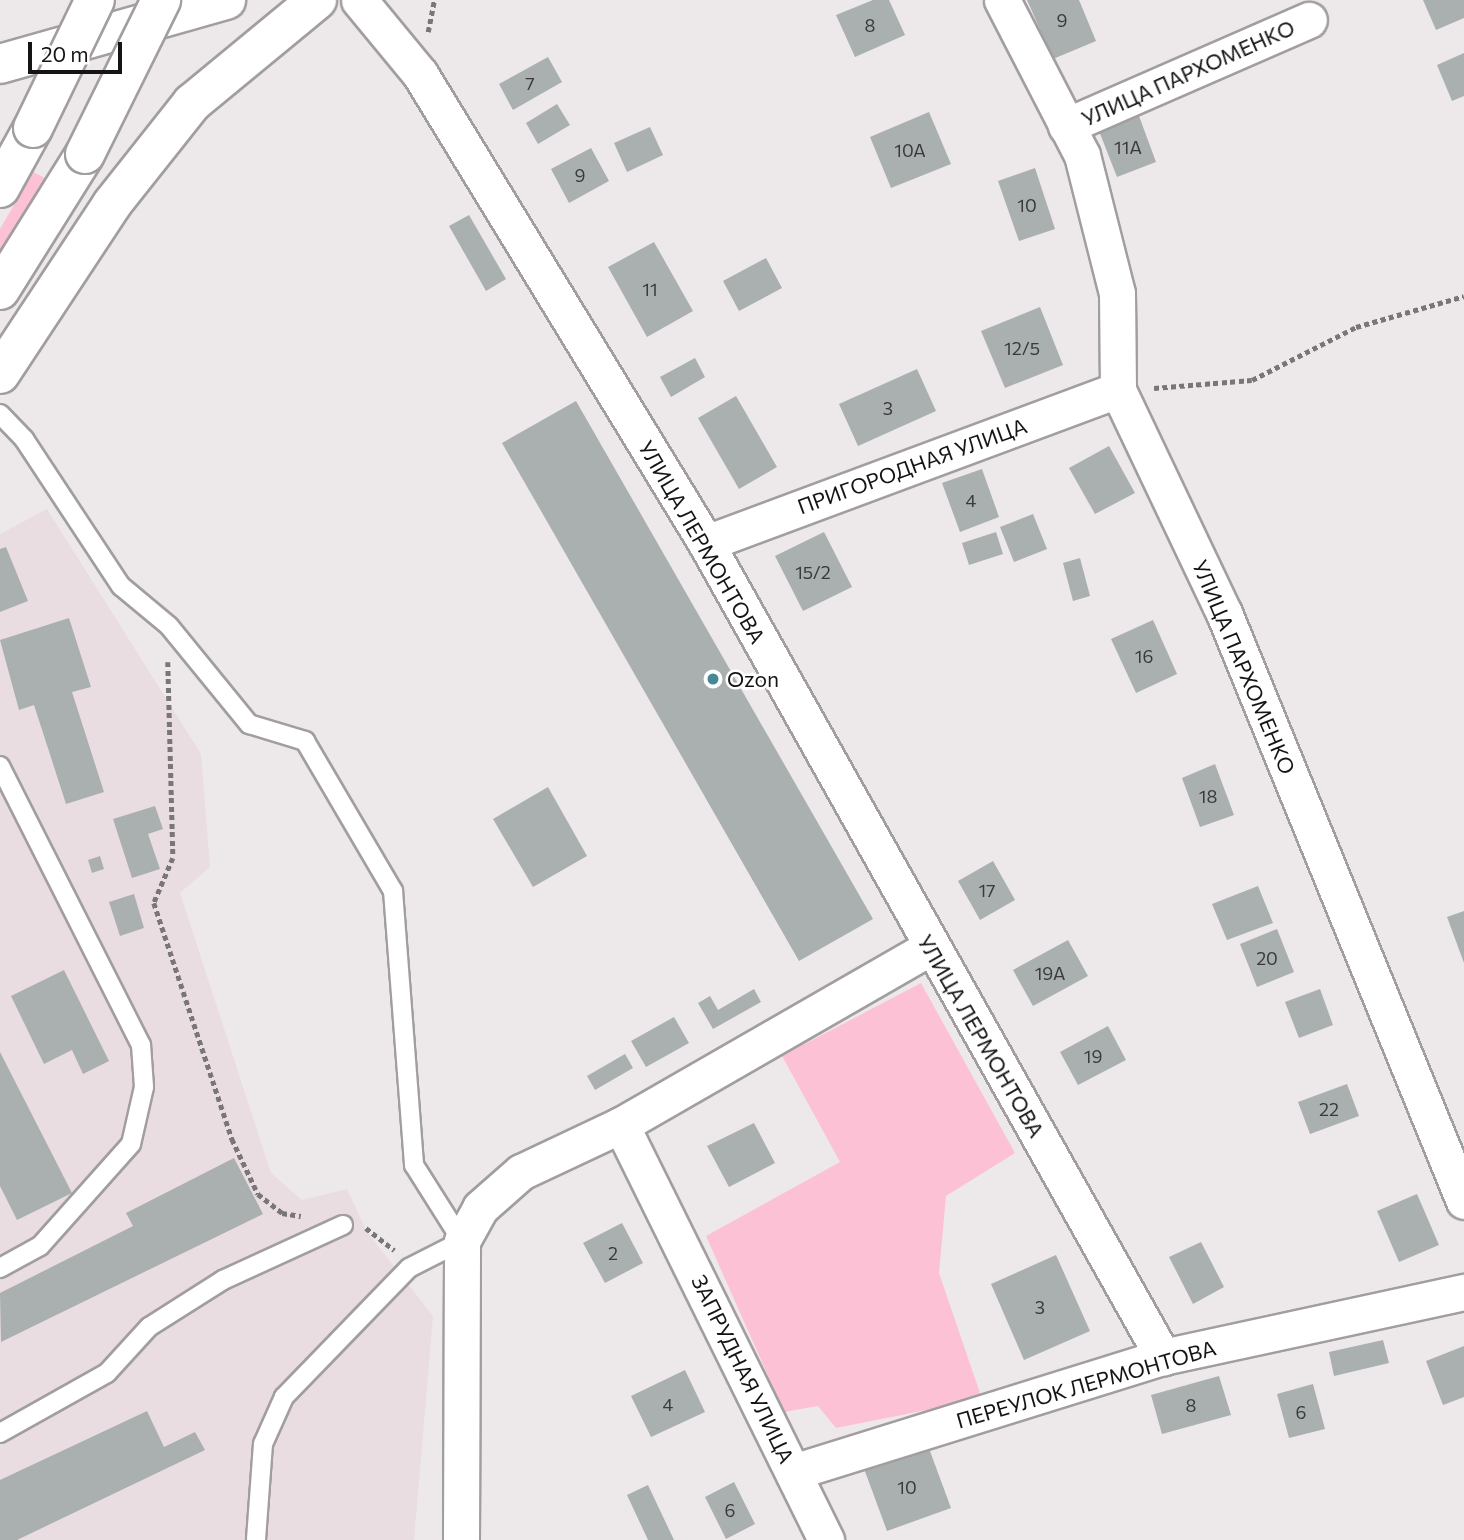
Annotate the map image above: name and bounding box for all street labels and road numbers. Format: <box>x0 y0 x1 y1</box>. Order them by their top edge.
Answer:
street label: УЛИЦА ПАРХОМЕНКО <box>1078 15 1298 131</box>
street label: ПРИГОРОДНАЯ УЛИЦА <box>794 413 1030 519</box>
street label: УЛИЦА ЛЕРМОНТОВА <box>634 436 770 648</box>
street label: УЛИЦА ПАРХОМЕНКО <box>1187 556 1301 778</box>
street label: УЛИЦА ЛЕРМОНТОВА <box>913 930 1049 1142</box>
street label: ЗАПРУДНАЯ УЛИЦА <box>686 1271 800 1467</box>
street label: ПЕРЕУЛОК ЛЕРМОНТОВА <box>953 1335 1219 1433</box>

